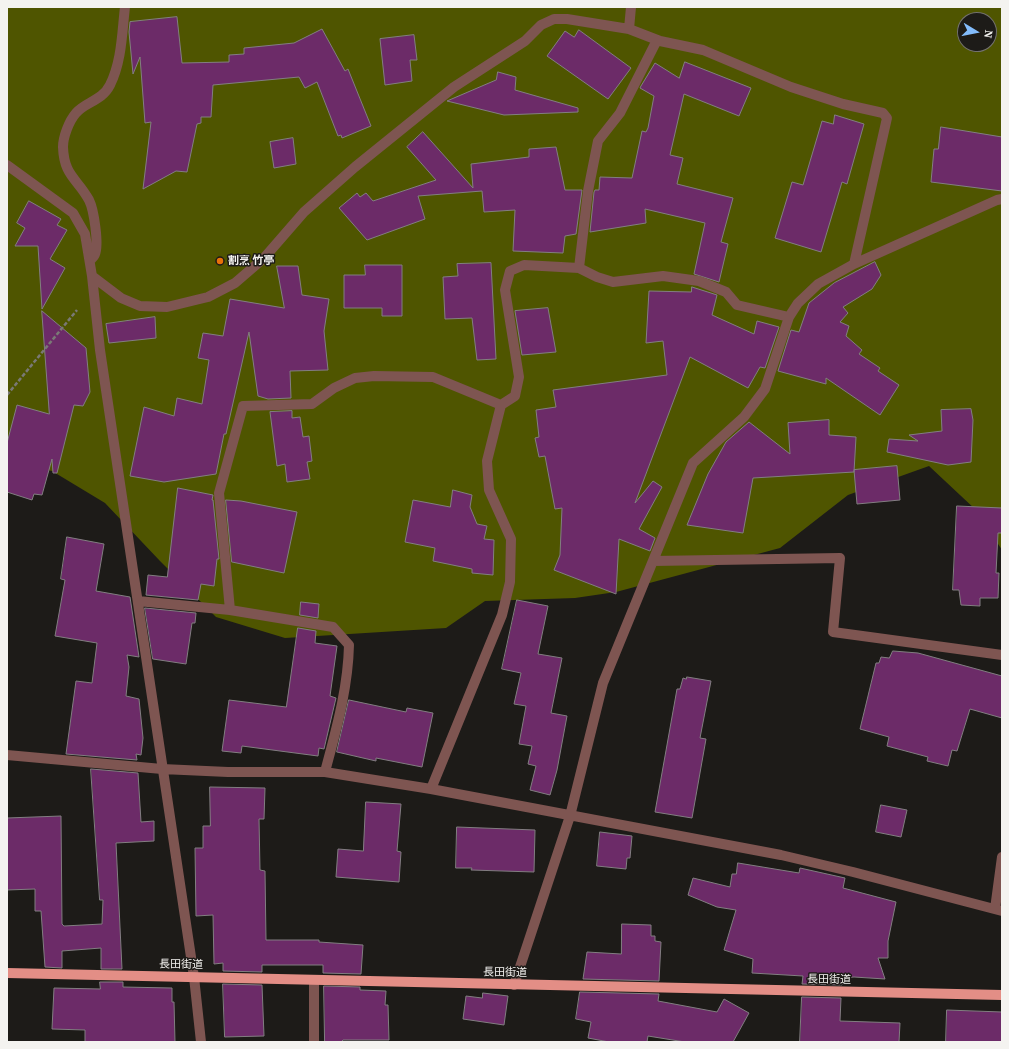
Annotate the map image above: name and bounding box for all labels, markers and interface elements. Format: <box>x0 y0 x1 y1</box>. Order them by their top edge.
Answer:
north arrow <box>957 12 997 52</box>
text: N <box>980 29 996 39</box>
place label: 割烹 竹亭 <box>228 254 274 268</box>
marker: 割烹 竹亭 <box>215 256 225 266</box>
street label: 長田街道 <box>159 958 203 972</box>
street label: 長田街道 <box>483 966 527 980</box>
street label: 長田街道 <box>807 973 851 987</box>

